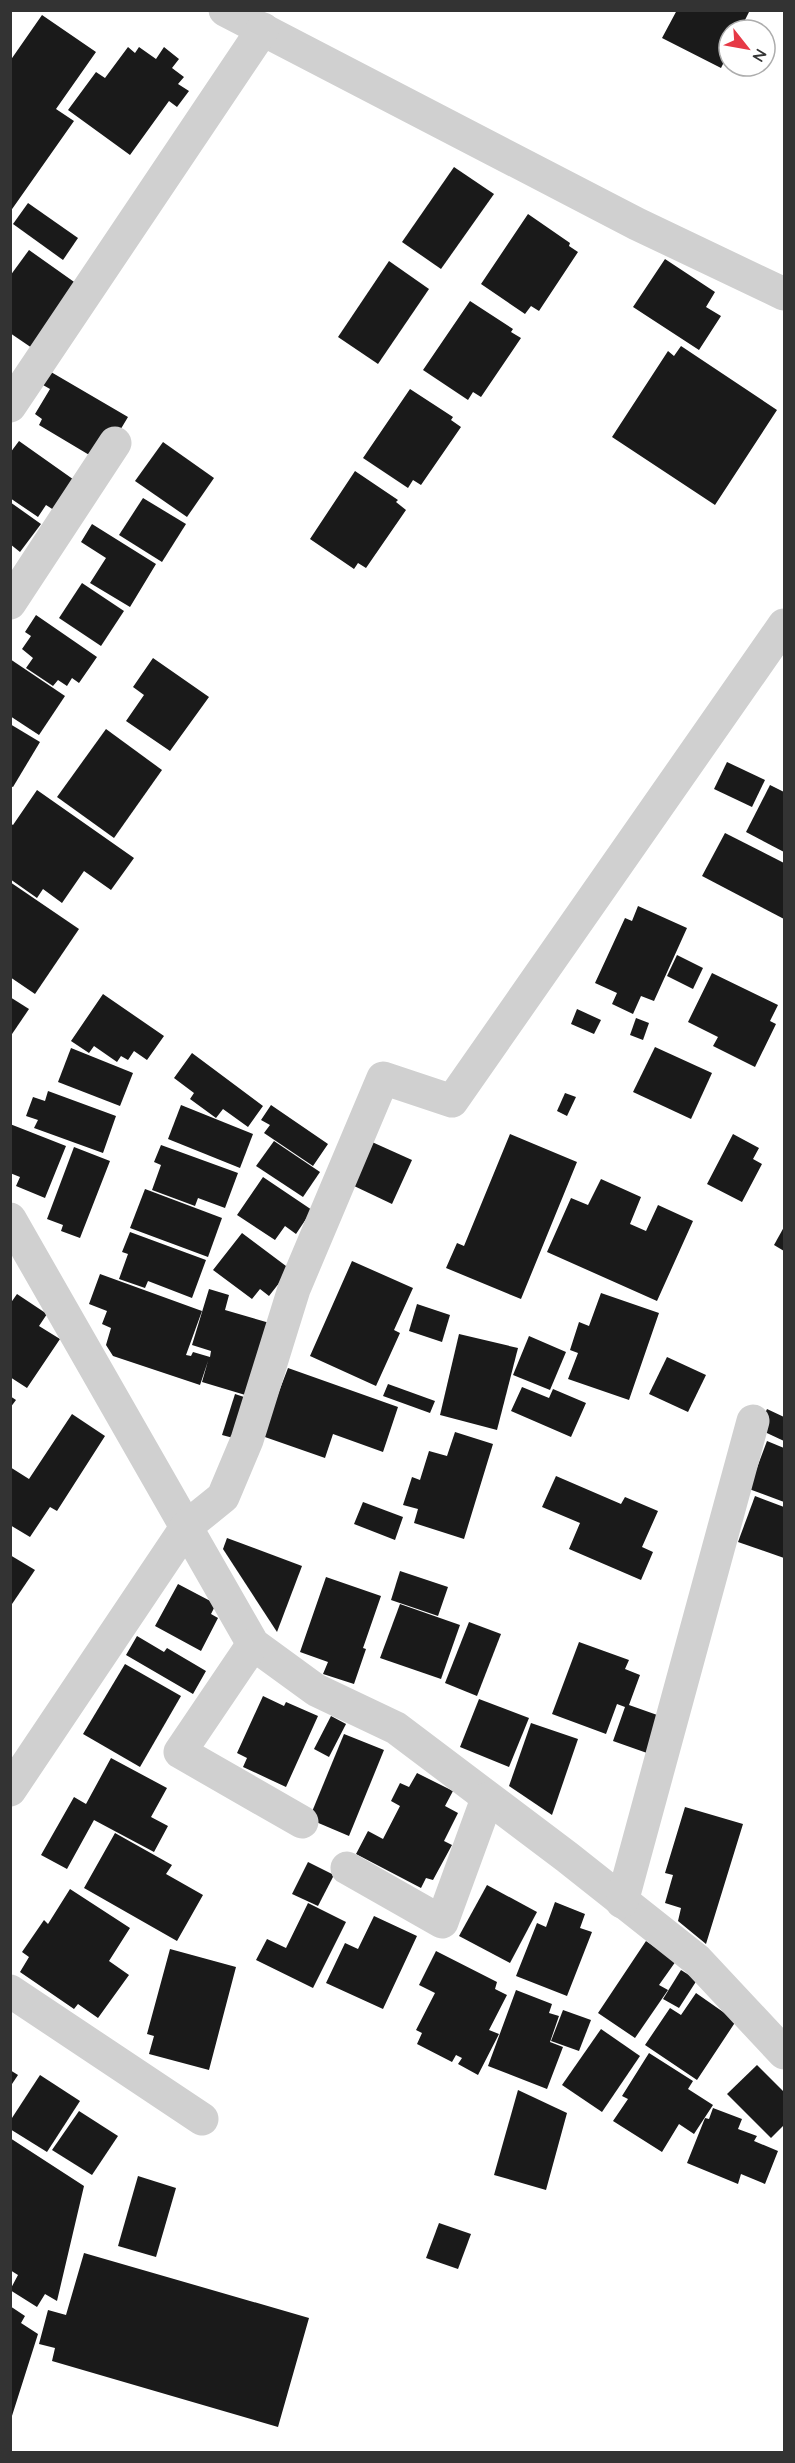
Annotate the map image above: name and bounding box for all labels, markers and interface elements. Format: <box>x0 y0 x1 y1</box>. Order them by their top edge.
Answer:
north arrow <box>717 18 777 78</box>
text: N <box>748 46 771 66</box>

